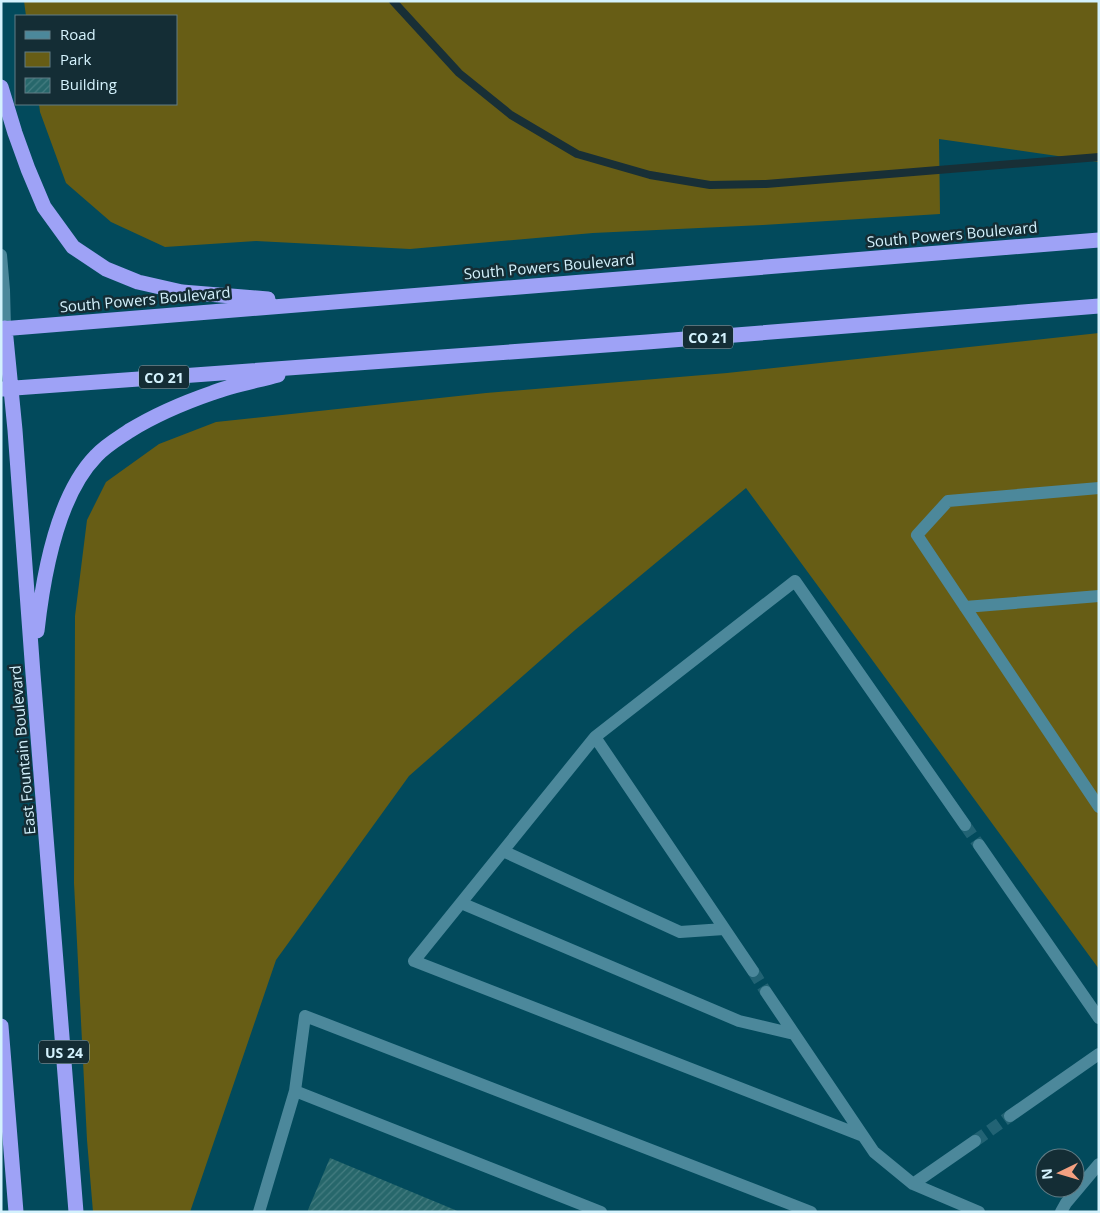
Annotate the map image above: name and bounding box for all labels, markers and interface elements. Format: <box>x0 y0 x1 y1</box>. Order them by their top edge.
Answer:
legend <box>15 15 178 105</box>
text: Road <box>60 24 96 44</box>
text: Park <box>60 49 91 69</box>
text: Building <box>60 74 117 94</box>
street label: South Powers Boulevard <box>866 217 1038 251</box>
street label: South Powers Boulevard <box>463 249 635 283</box>
street label: South Powers Boulevard <box>59 282 231 316</box>
road number: CO 21 <box>683 326 733 348</box>
road number: CO 21 <box>139 366 189 388</box>
street label: East Fountain Boulevard <box>5 664 39 836</box>
road number: US 24 <box>39 1040 89 1064</box>
north arrow <box>1035 1148 1085 1198</box>
text: N <box>1037 1168 1057 1181</box>

